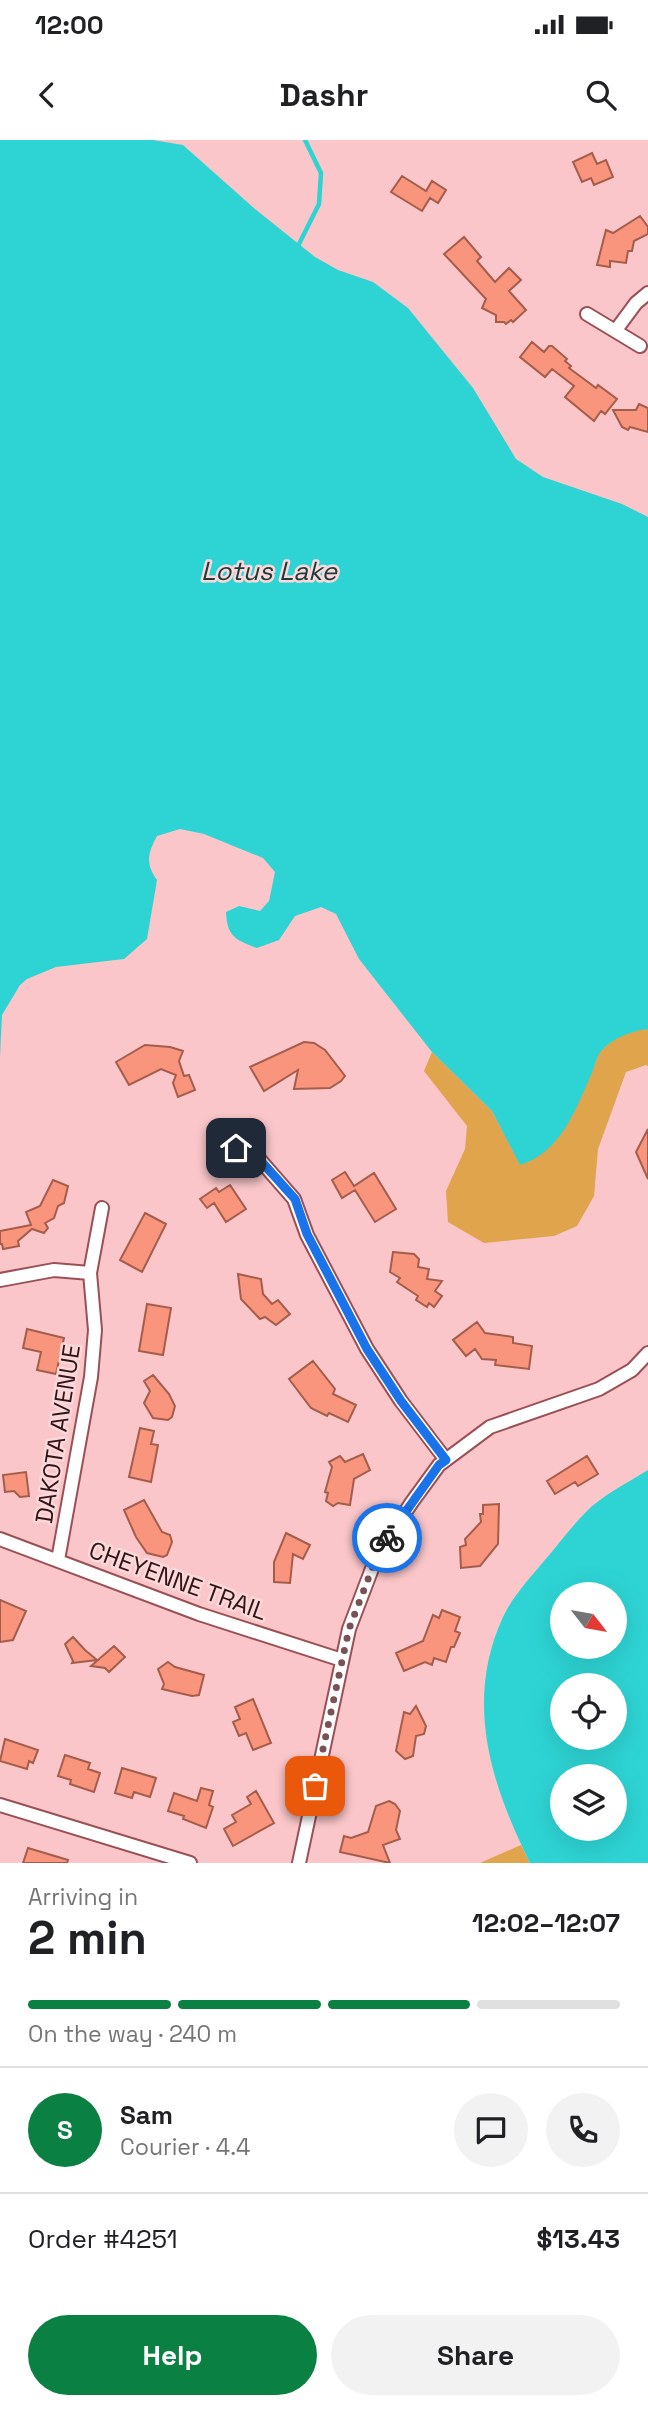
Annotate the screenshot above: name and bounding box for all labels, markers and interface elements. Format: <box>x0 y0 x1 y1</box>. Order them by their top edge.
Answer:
text: 12:00 <box>35 8 104 42</box>
text: Dashr <box>280 75 368 115</box>
icon: back <box>28 76 66 114</box>
icon: search <box>582 76 620 114</box>
water label: Lotus Lake <box>201 554 338 588</box>
pin <box>206 1118 266 1178</box>
icon: home <box>217 1129 255 1167</box>
street label: DAKOTA AVENUE <box>28 1342 87 1526</box>
courier <box>352 1503 422 1573</box>
icon: bike <box>368 1519 406 1557</box>
street label: CHEYENNE TRAIL <box>85 1534 271 1627</box>
north arrow <box>550 1582 626 1659</box>
map controls <box>550 1582 627 1841</box>
button: locate <box>550 1673 627 1750</box>
pin <box>285 1756 345 1816</box>
button: layers <box>550 1764 627 1841</box>
icon: bag <box>296 1767 334 1805</box>
text: Arriving in <box>28 1882 138 1912</box>
text: 12:02–12:07 <box>472 1906 620 1940</box>
text: 2 min <box>28 1909 147 1967</box>
text: On the way · 240 m <box>28 2019 237 2049</box>
button: chat <box>454 2093 528 2167</box>
button: phone <box>546 2093 620 2167</box>
text: Sam <box>120 2098 173 2132</box>
text: S <box>57 2113 73 2147</box>
text: Courier · 4.4 <box>120 2132 250 2162</box>
text: Order #4251 <box>28 2222 178 2256</box>
text: $13.43 <box>537 2222 620 2256</box>
button: Help <box>28 2315 317 2395</box>
button: Share <box>331 2315 620 2395</box>

